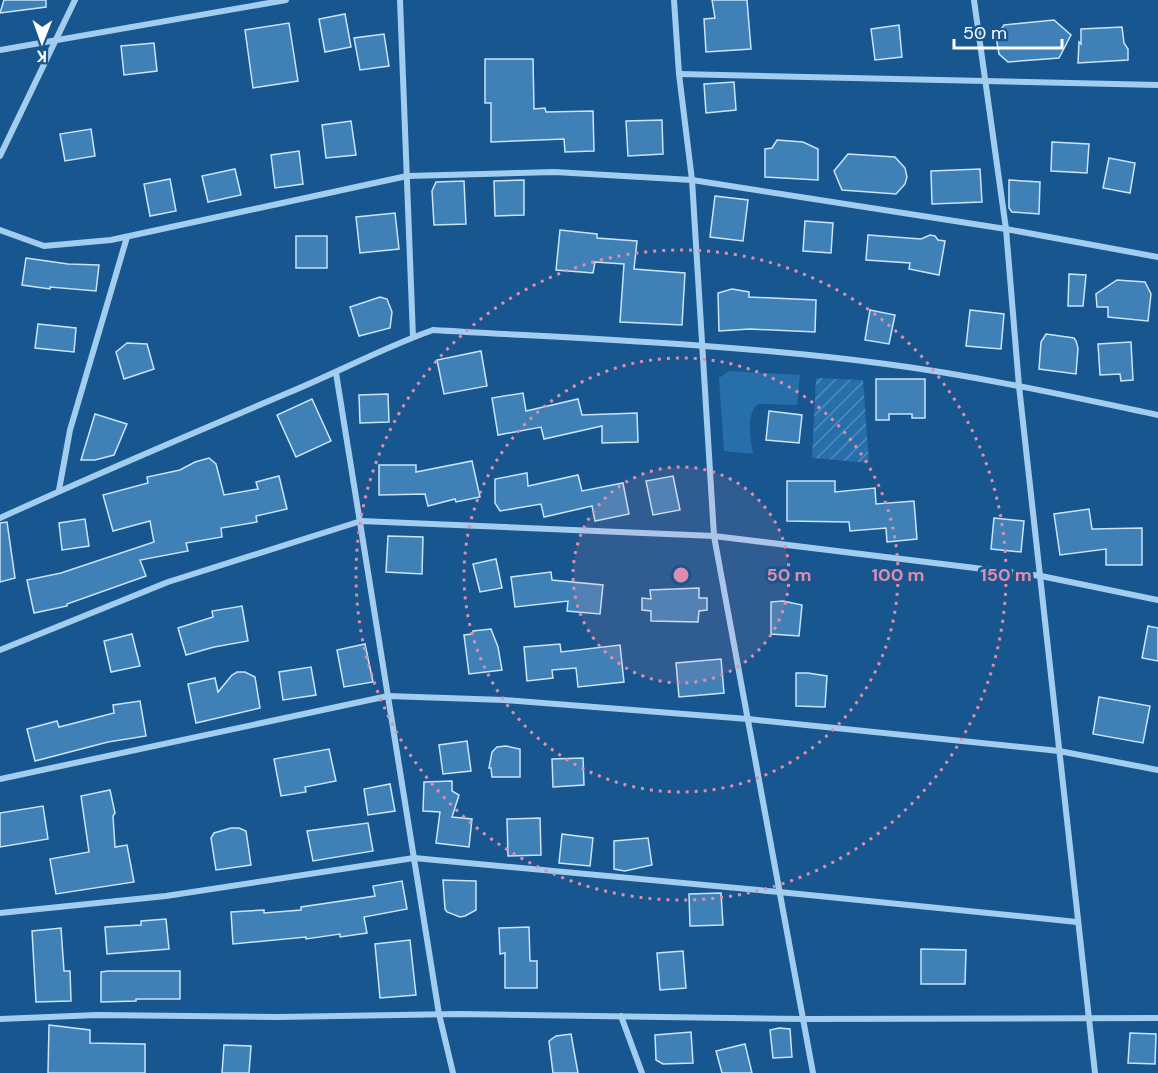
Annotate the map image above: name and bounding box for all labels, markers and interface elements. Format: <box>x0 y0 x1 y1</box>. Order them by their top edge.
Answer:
north arrow <box>12 12 72 72</box>
scale bar <box>954 12 1062 50</box>
text: 50 m <box>963 21 1007 45</box>
text: K <box>36 46 47 67</box>
text: 50 m <box>766 563 812 587</box>
text: 100 m <box>871 563 925 587</box>
text: 150 m <box>980 563 1032 587</box>
centre of rings <box>671 565 691 585</box>

